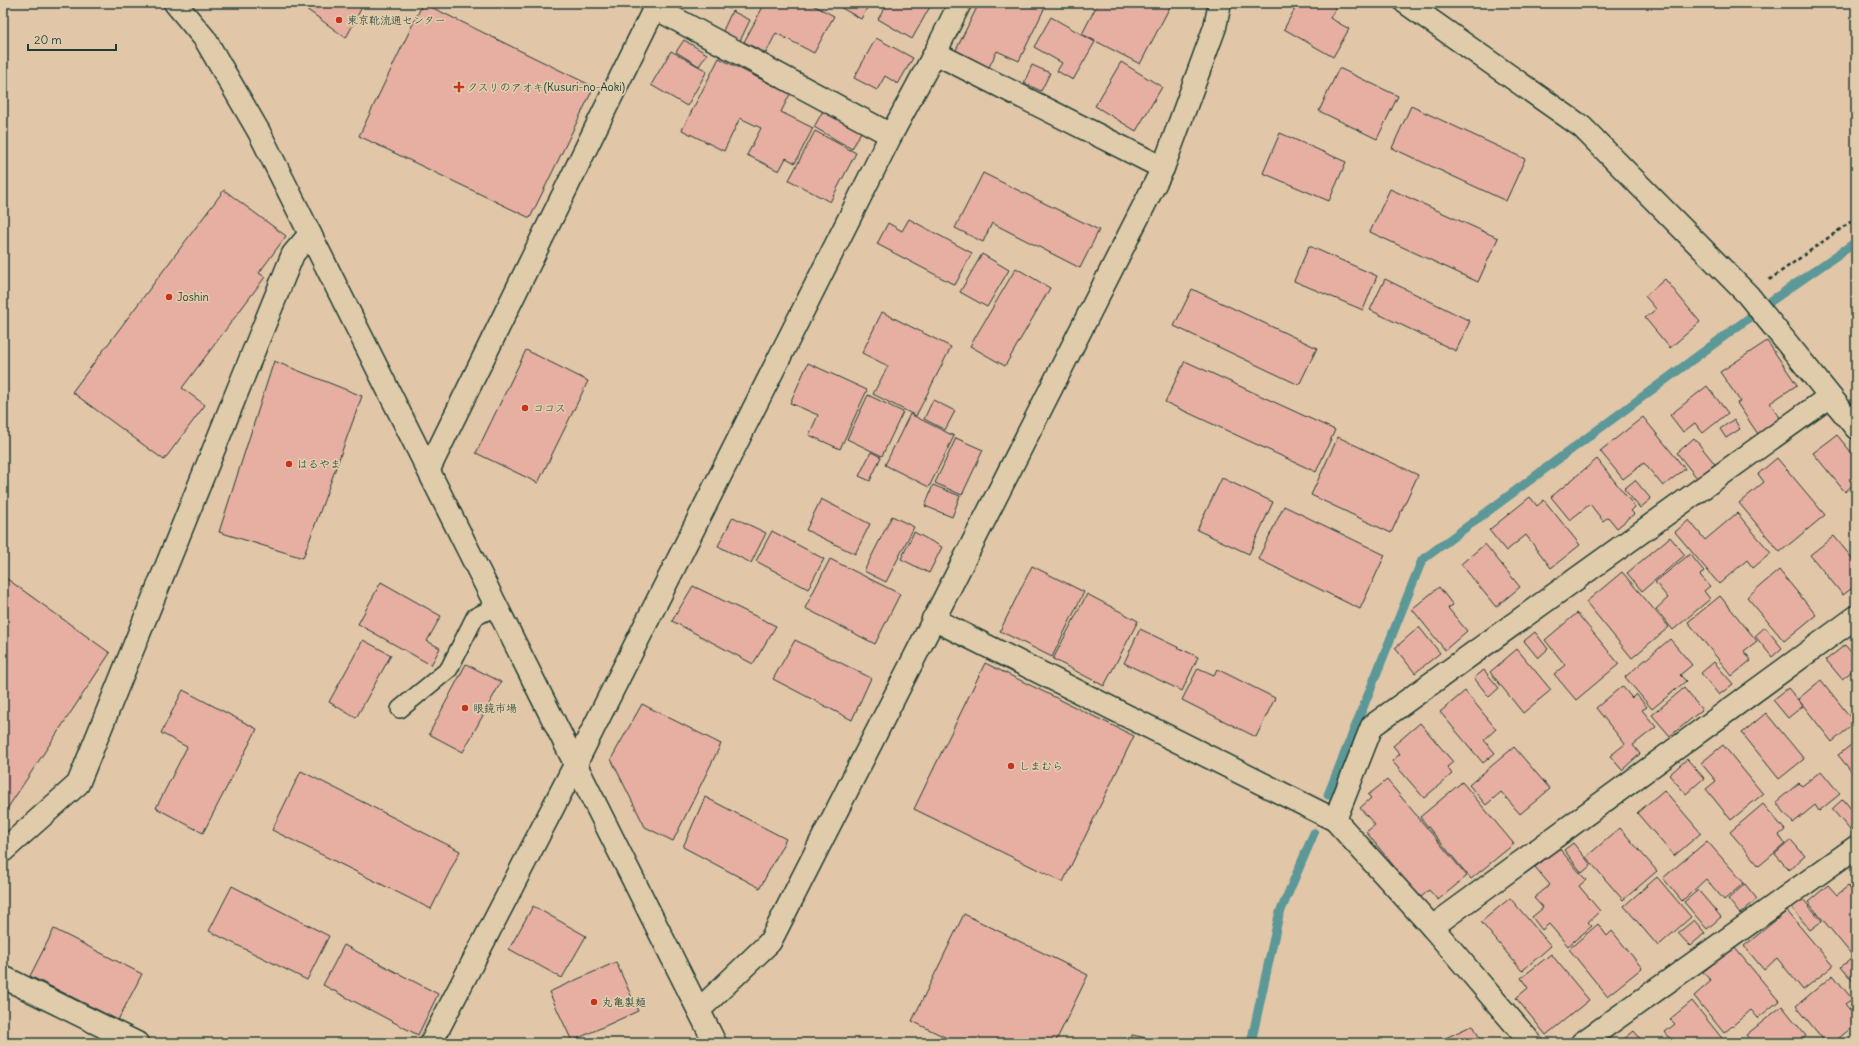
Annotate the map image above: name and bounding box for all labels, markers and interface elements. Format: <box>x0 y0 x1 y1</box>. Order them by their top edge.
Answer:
place label: 東京靴流通センター <box>347 13 446 27</box>
marker: 東京靴流通センター <box>334 15 344 25</box>
scale bar <box>28 26 116 52</box>
text: 20 m <box>34 32 62 47</box>
place label: クスリのアオキ(Kusuri-no-Aoki) <box>467 80 625 94</box>
marker: クスリのアオキ(Kusuri-no-Aoki) <box>454 82 464 92</box>
place label: Joshin <box>177 290 209 304</box>
marker: Joshin <box>164 292 174 302</box>
place label: ココス <box>533 401 566 415</box>
marker: ココス <box>520 403 530 413</box>
place label: はるやま <box>297 457 341 471</box>
marker: はるやま <box>284 459 294 469</box>
place label: 眼鏡市場 <box>473 701 517 715</box>
marker: 眼鏡市場 <box>460 703 470 713</box>
place label: しまむら <box>1019 759 1063 773</box>
marker: しまむら <box>1006 761 1016 771</box>
place label: 丸亀製麺 <box>602 995 646 1009</box>
marker: 丸亀製麺 <box>589 997 599 1007</box>

